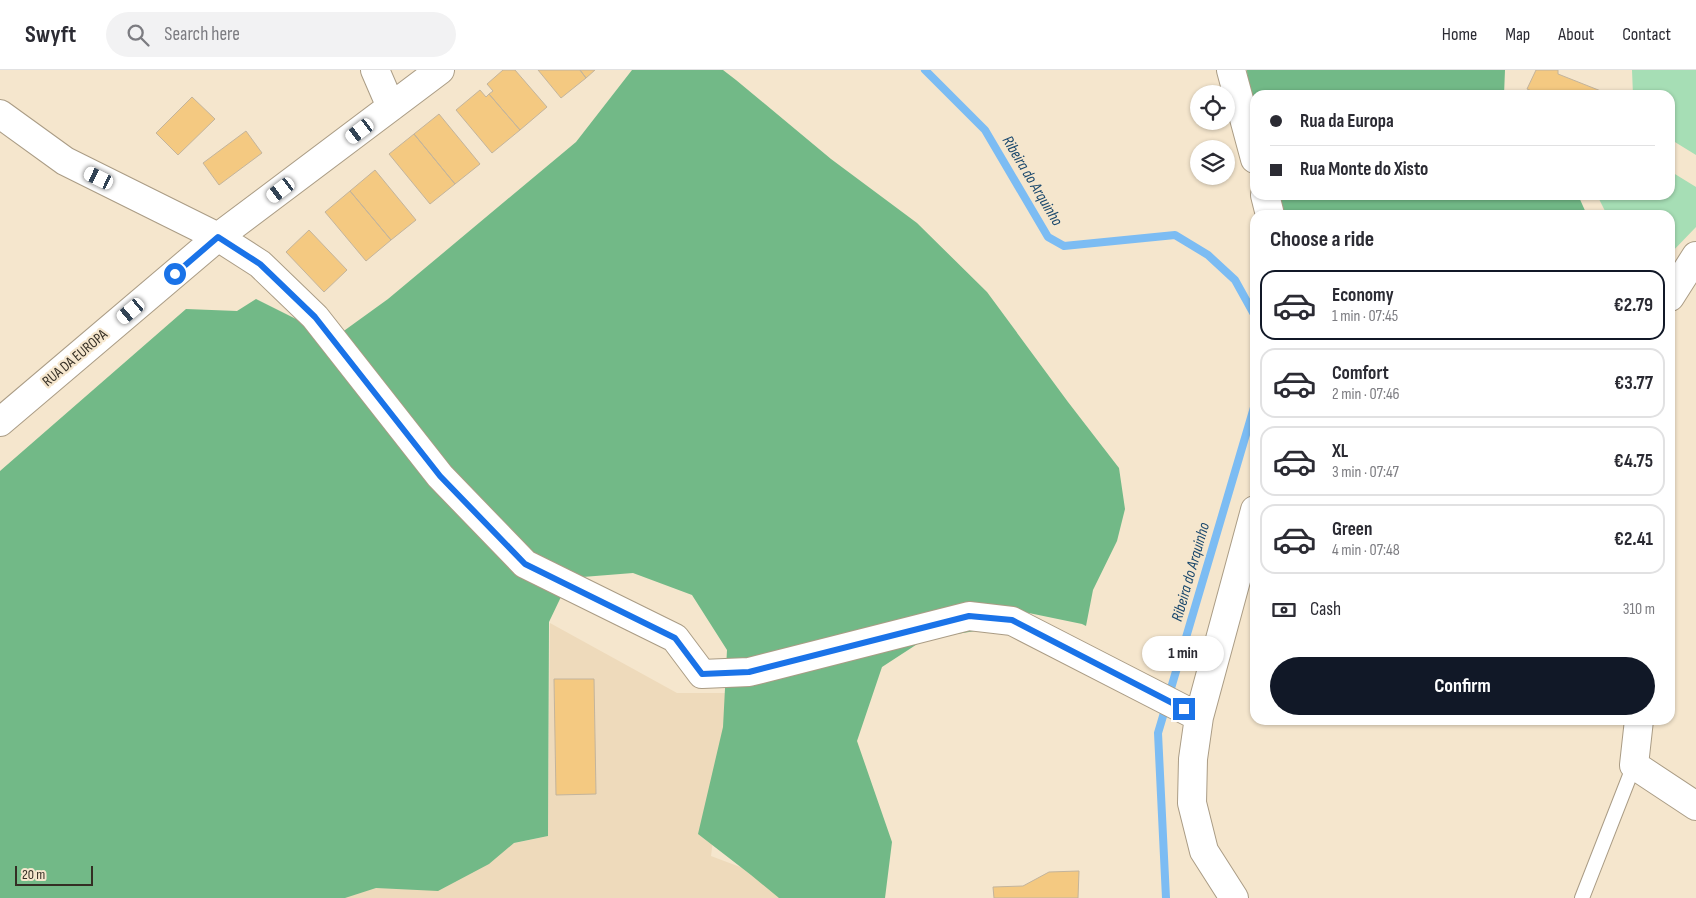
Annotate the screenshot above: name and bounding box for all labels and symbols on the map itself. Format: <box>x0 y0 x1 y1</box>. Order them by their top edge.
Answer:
car <box>343 116 376 146</box>
water label: Ribeira do Arquinho <box>998 132 1067 230</box>
car <box>82 165 115 191</box>
car <box>264 175 297 205</box>
route start <box>164 263 186 285</box>
car <box>114 296 147 326</box>
street label: RUA DA EUROPA <box>39 325 112 391</box>
water label: Ribeira do Arquinho <box>1168 520 1214 624</box>
callout: 1 min <box>1143 636 1225 672</box>
route end <box>1173 698 1195 720</box>
scale bar <box>15 863 92 886</box>

